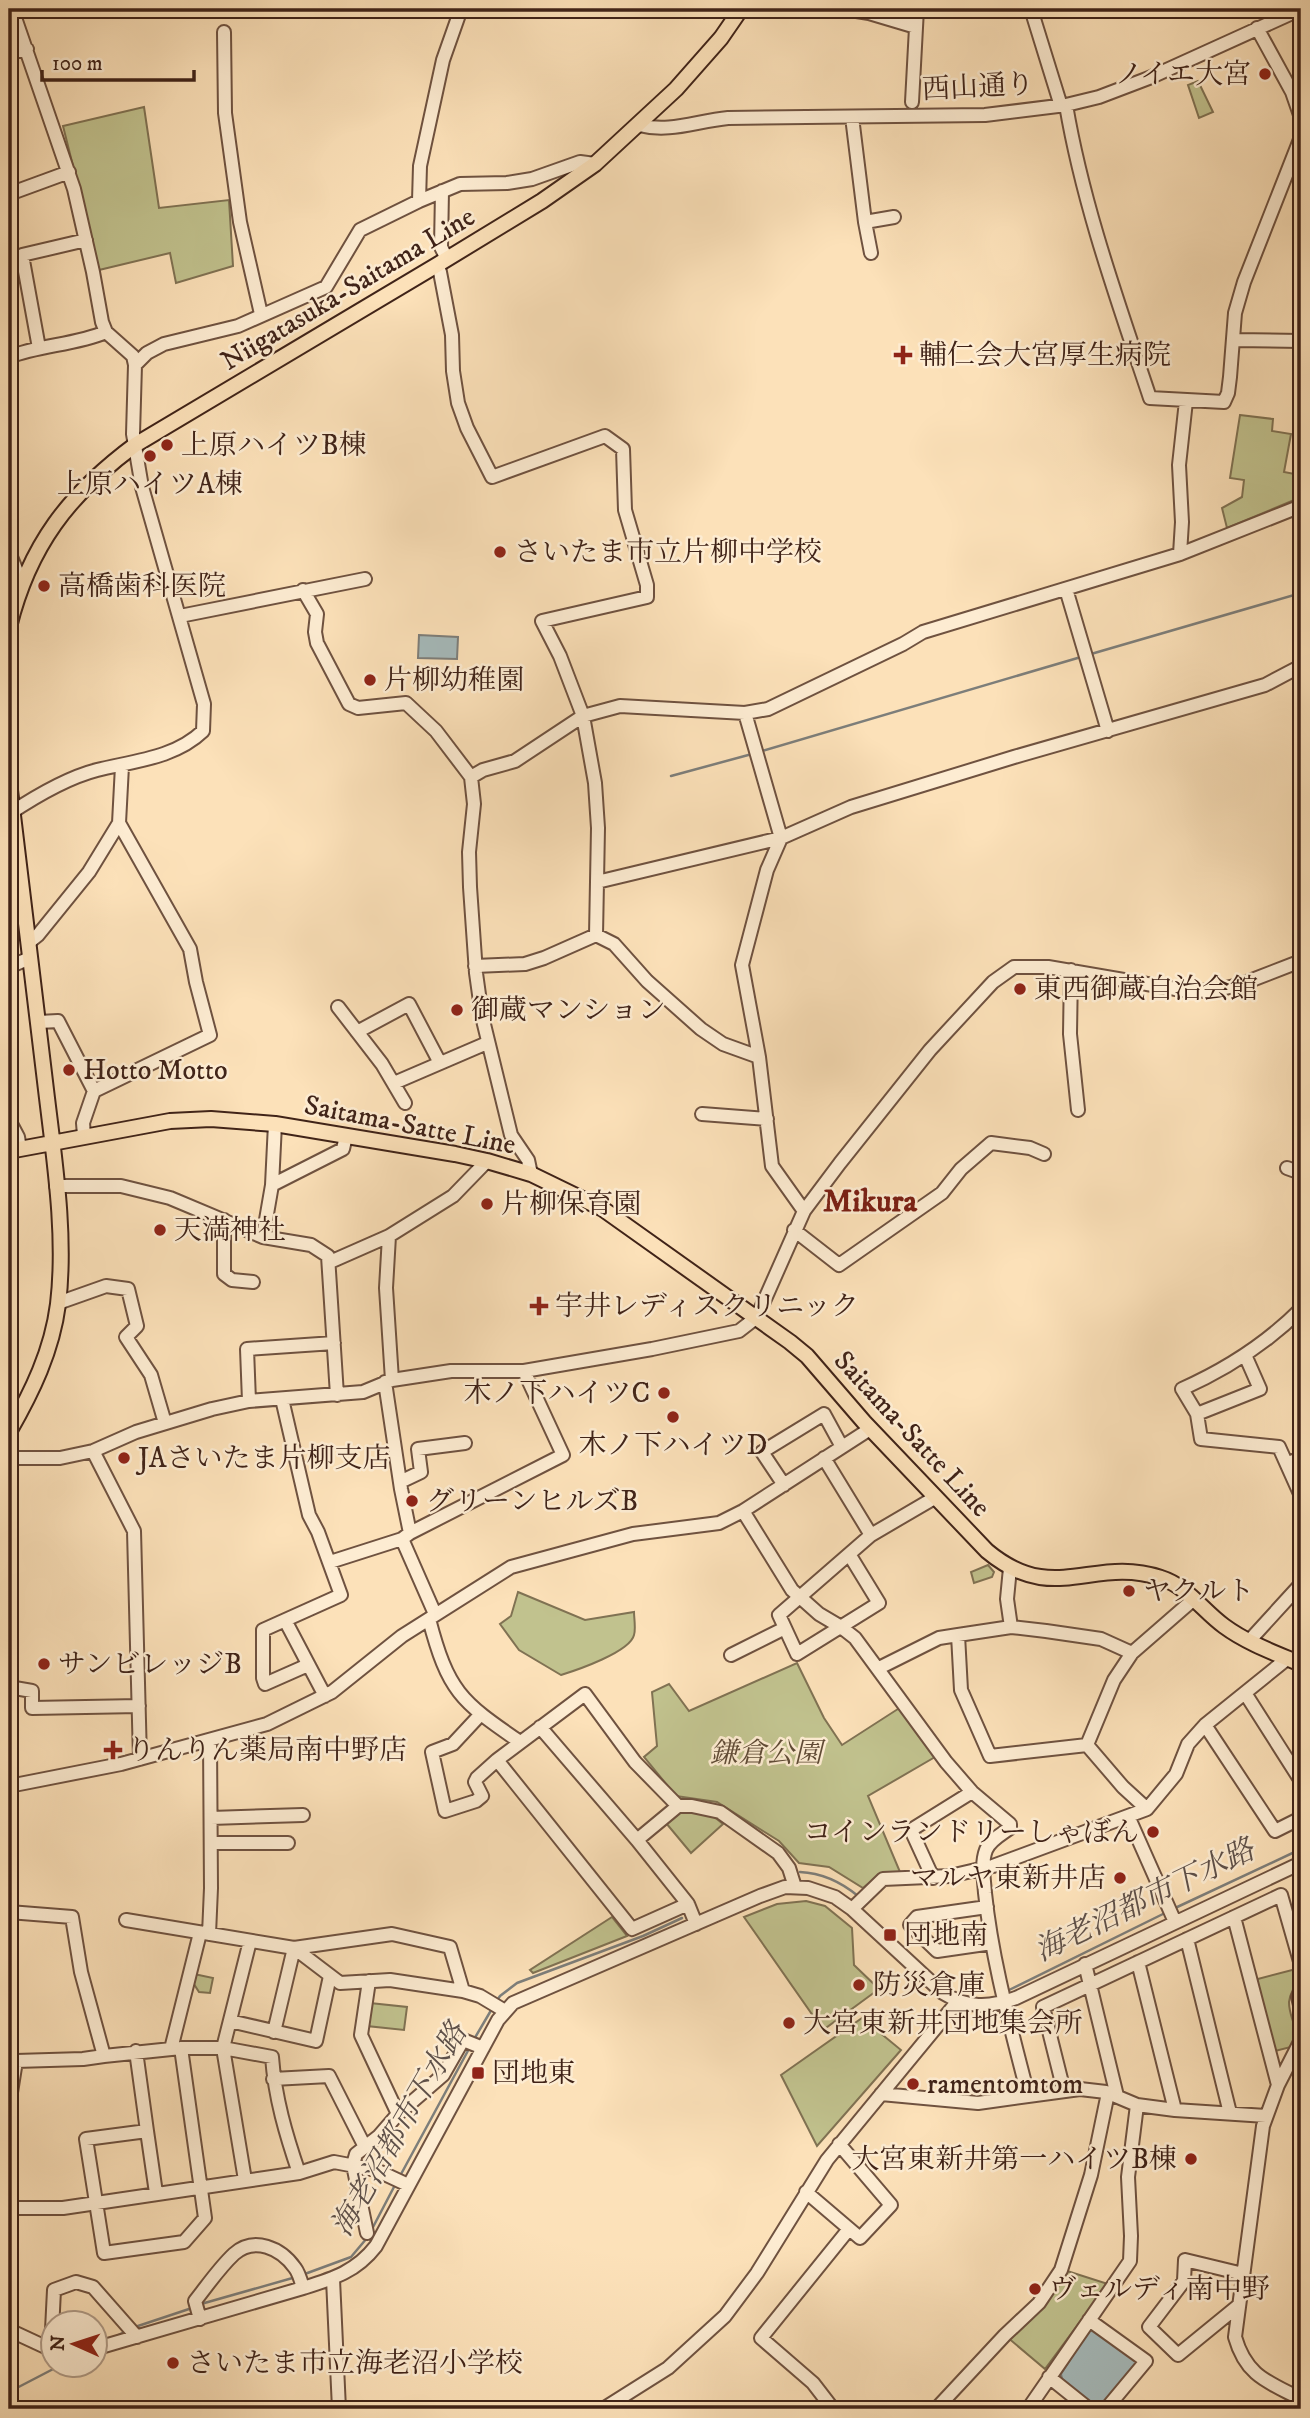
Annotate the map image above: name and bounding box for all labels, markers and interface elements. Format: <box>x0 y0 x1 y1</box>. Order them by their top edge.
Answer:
scale bar <box>42 38 194 82</box>
text: 100 m <box>52 51 103 77</box>
place label: ノイエ大宮 <box>1115 57 1251 92</box>
marker: ノイエ大宮 <box>1257 66 1273 82</box>
street label: 西山通り <box>921 67 1035 107</box>
street label: Niigatasuka-Saitama Line <box>215 199 481 379</box>
place label: 輔仁会大宮厚生病院 <box>919 338 1171 373</box>
marker: 輔仁会大宮厚生病院 <box>893 345 913 365</box>
place label: 上原ハイツB棟 <box>181 428 367 463</box>
marker: 上原ハイツB棟 <box>159 437 175 453</box>
marker: 上原ハイツA棟 <box>142 448 158 464</box>
place label: 上原ハイツA棟 <box>57 467 243 502</box>
place label: さいたま市立片柳中学校 <box>514 535 822 570</box>
marker: さいたま市立片柳中学校 <box>492 544 508 560</box>
place label: 高橋歯科医院 <box>58 569 226 604</box>
marker: 高橋歯科医院 <box>36 578 52 594</box>
place label: 片柳幼稚園 <box>384 663 524 698</box>
marker: 片柳幼稚園 <box>362 672 378 688</box>
place label: 東西御蔵自治会館 <box>1034 972 1258 1007</box>
marker: 東西御蔵自治会館 <box>1012 981 1028 997</box>
place label: 御蔵マンション <box>471 993 666 1028</box>
marker: 御蔵マンション <box>449 1002 465 1018</box>
place label: Hotto Motto <box>83 1053 228 1088</box>
marker: Hotto Motto <box>61 1062 77 1078</box>
street label: Saitama-Satte Line <box>301 1087 519 1163</box>
district label: Mikura <box>823 1182 917 1222</box>
place label: 片柳保育園 <box>501 1187 641 1222</box>
marker: 片柳保育園 <box>479 1196 495 1212</box>
place label: 天満神社 <box>174 1213 286 1248</box>
marker: 天満神社 <box>152 1222 168 1238</box>
place label: 宇井レディスクリニック <box>555 1289 859 1324</box>
marker: 宇井レディスクリニック <box>529 1296 549 1316</box>
street label: Saitama-Satte Line <box>826 1344 998 1524</box>
place label: 木ノ下ハイツC <box>463 1376 650 1411</box>
marker: 木ノ下ハイツC <box>656 1385 672 1401</box>
marker: 木ノ下ハイツD <box>665 1409 681 1425</box>
place label: 木ノ下ハイツD <box>579 1428 767 1463</box>
place label: JAさいたま片柳支店 <box>135 1441 391 1476</box>
marker: JAさいたま片柳支店 <box>116 1450 132 1466</box>
place label: グリーンヒルズB <box>426 1484 638 1519</box>
marker: グリーンヒルズB <box>404 1493 420 1509</box>
place label: ヤクルト <box>1143 1574 1254 1609</box>
marker: ヤクルト <box>1121 1583 1137 1599</box>
place label: サンビレッジB <box>58 1647 242 1682</box>
marker: サンビレッジB <box>36 1656 52 1672</box>
place label: りんりん薬局南中野店 <box>127 1733 407 1768</box>
park label: 鎌倉公園 <box>710 1736 826 1771</box>
marker: りんりん薬局南中野店 <box>105 1742 121 1758</box>
place label: コインランドリーしゃぼん <box>804 1815 1139 1850</box>
marker: コインランドリーしゃぼん <box>1145 1824 1161 1840</box>
water label: 海老沼都市下水路 <box>1029 1831 1263 1970</box>
place label: マルヤ東新井店 <box>910 1861 1106 1896</box>
marker: マルヤ東新井店 <box>1112 1870 1128 1886</box>
place label: 団地南 <box>904 1918 988 1953</box>
marker: 団地南 <box>882 1927 898 1943</box>
place label: 防災倉庫 <box>873 1968 985 2003</box>
marker: 防災倉庫 <box>851 1977 867 1993</box>
place label: 大宮東新井団地集会所 <box>803 2006 1083 2041</box>
water label: 海老沼都市下水路 <box>324 2015 477 2243</box>
marker: 大宮東新井団地集会所 <box>781 2015 797 2031</box>
place label: 団地東 <box>492 2056 576 2091</box>
marker: 団地東 <box>470 2065 486 2081</box>
place label: ramentomtom <box>927 2067 1083 2102</box>
marker: ramentomtom <box>905 2076 921 2092</box>
place label: 大宮東新井第一ハイツB棟 <box>851 2142 1177 2177</box>
marker: 大宮東新井第一ハイツB棟 <box>1183 2151 1199 2167</box>
place label: ヴェルディ南中野 <box>1049 2272 1270 2307</box>
marker: ヴェルディ南中野 <box>1027 2281 1043 2297</box>
north arrow <box>38 2310 108 2380</box>
text: N <box>47 2334 70 2352</box>
place label: さいたま市立海老沼小学校 <box>187 2346 523 2381</box>
marker: さいたま市立海老沼小学校 <box>165 2355 181 2371</box>

